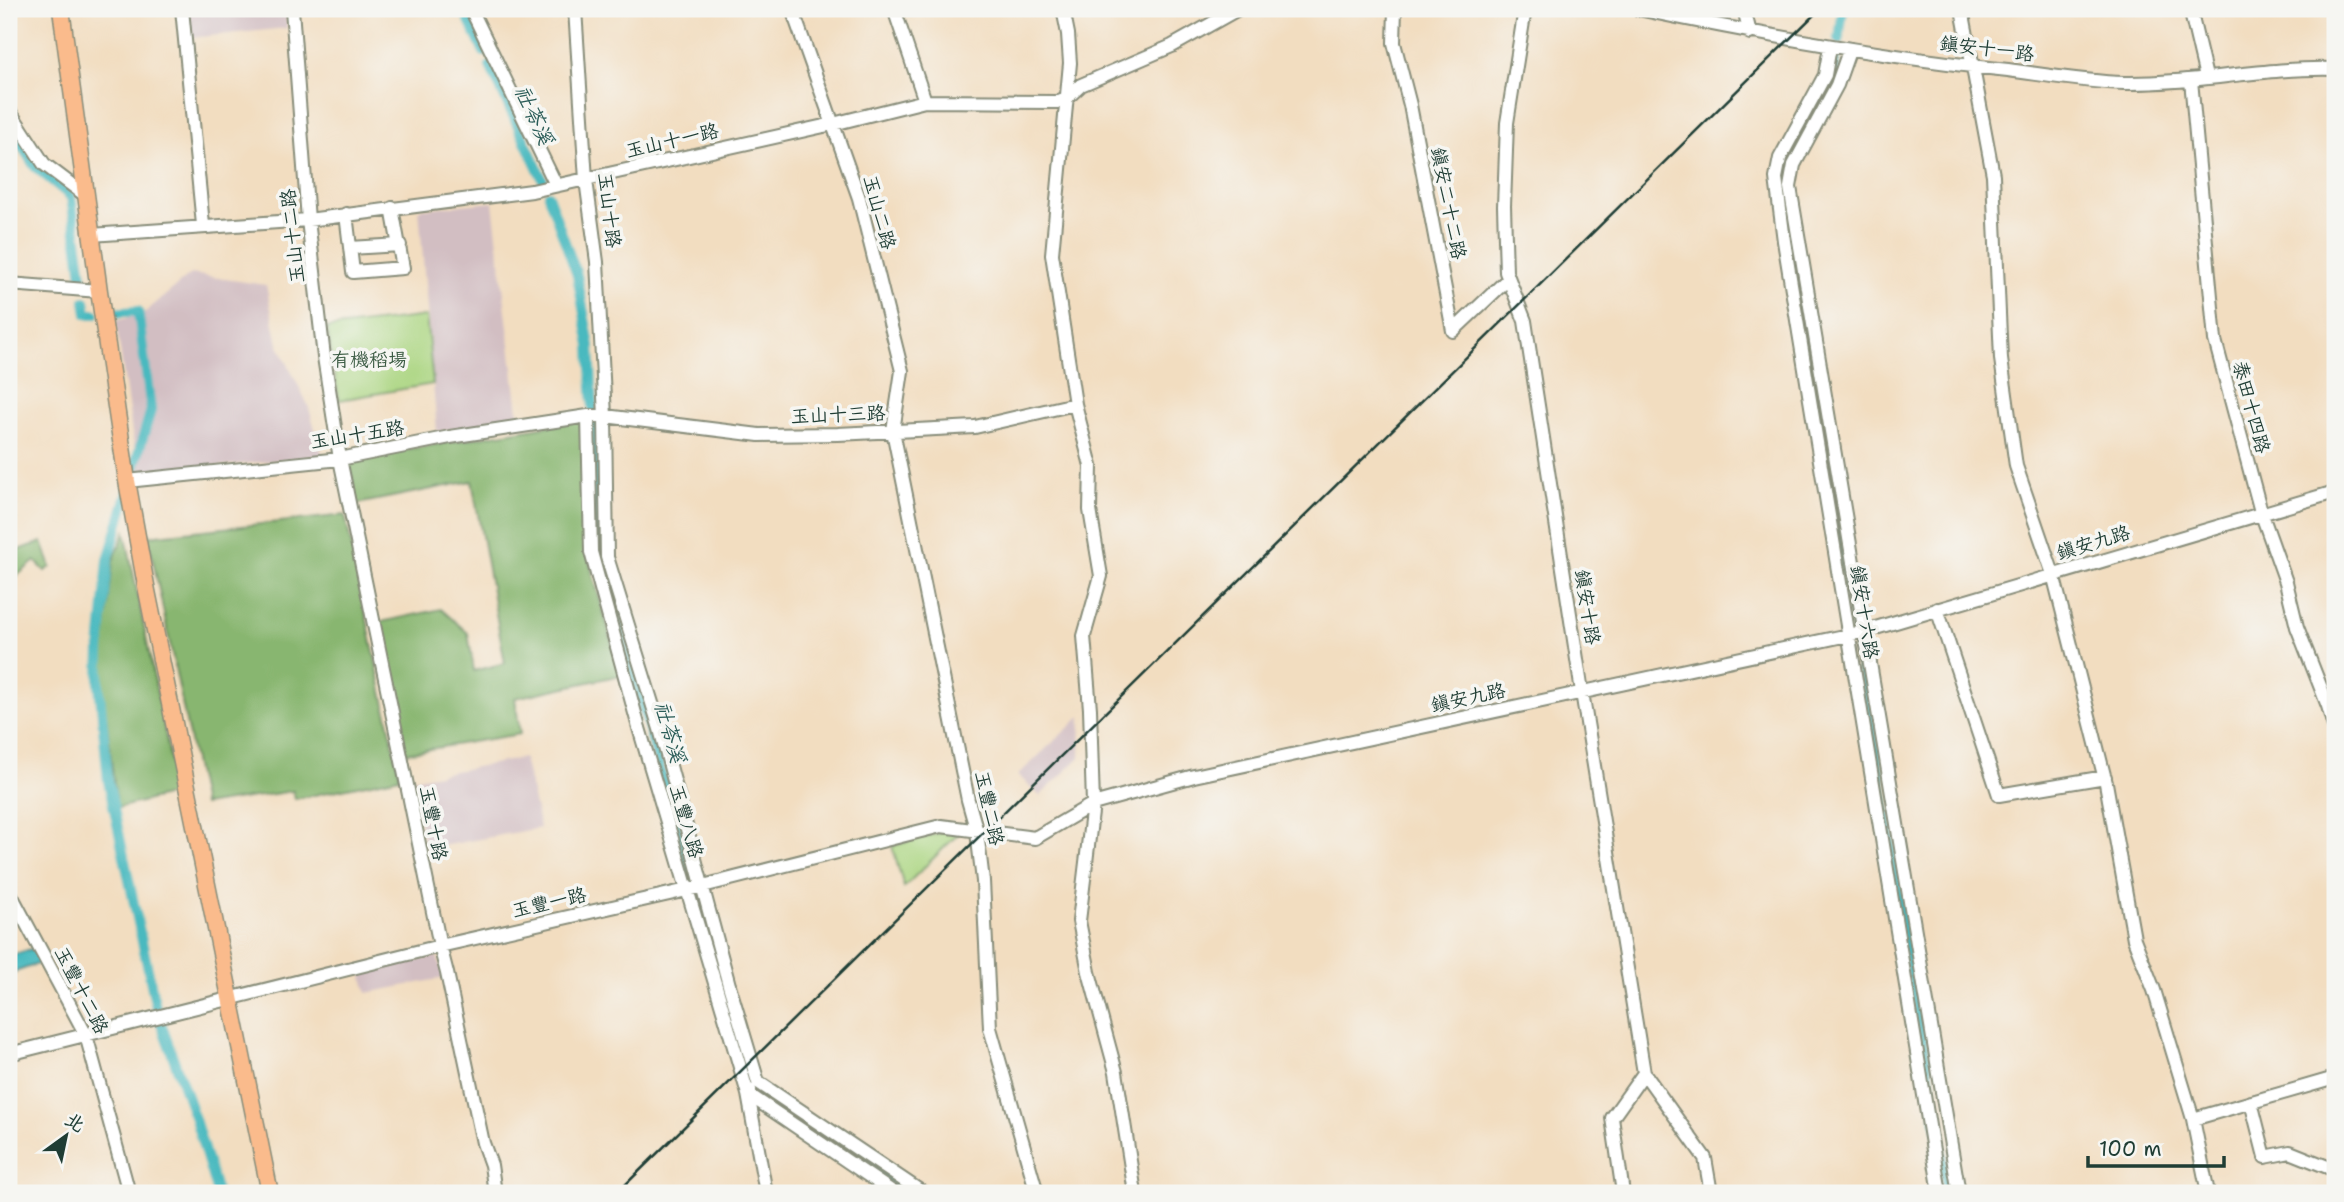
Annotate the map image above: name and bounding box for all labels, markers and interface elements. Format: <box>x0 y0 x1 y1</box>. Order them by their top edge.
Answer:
street label: 鎮安十一路 <box>1938 30 2036 67</box>
water label: 社苓溪 <box>508 81 560 150</box>
street label: 玉山十一路 <box>623 118 721 163</box>
street label: 鎮安二十二路 <box>1425 145 1472 261</box>
street label: 玉山十路 <box>592 171 627 249</box>
street label: 玉山二路 <box>858 172 901 252</box>
street label: 玉山十二路 <box>275 187 310 285</box>
park label: 有機稻場 <box>331 347 407 372</box>
street label: 泰田十四路 <box>2227 358 2276 456</box>
street label: 玉山十三路 <box>790 400 886 429</box>
street label: 玉山十五路 <box>308 415 406 454</box>
street label: 鎮安九路 <box>2053 519 2133 566</box>
street label: 鎮安十六路 <box>1845 563 1884 661</box>
street label: 鎮安十路 <box>1569 568 1606 647</box>
street label: 鎮安九路 <box>1428 677 1508 718</box>
water label: 社苓溪 <box>648 698 692 767</box>
street label: 玉豐二路 <box>969 768 1010 848</box>
street label: 玉豐八路 <box>664 781 709 861</box>
street label: 玉豐十路 <box>414 783 453 863</box>
street label: 玉豐一路 <box>509 882 589 923</box>
street label: 玉豐十二路 <box>49 942 114 1038</box>
north arrow <box>32 1100 102 1170</box>
text: 北 <box>60 1107 90 1138</box>
scale bar <box>2088 1125 2225 1169</box>
text: 100 m <box>2099 1135 2162 1163</box>

